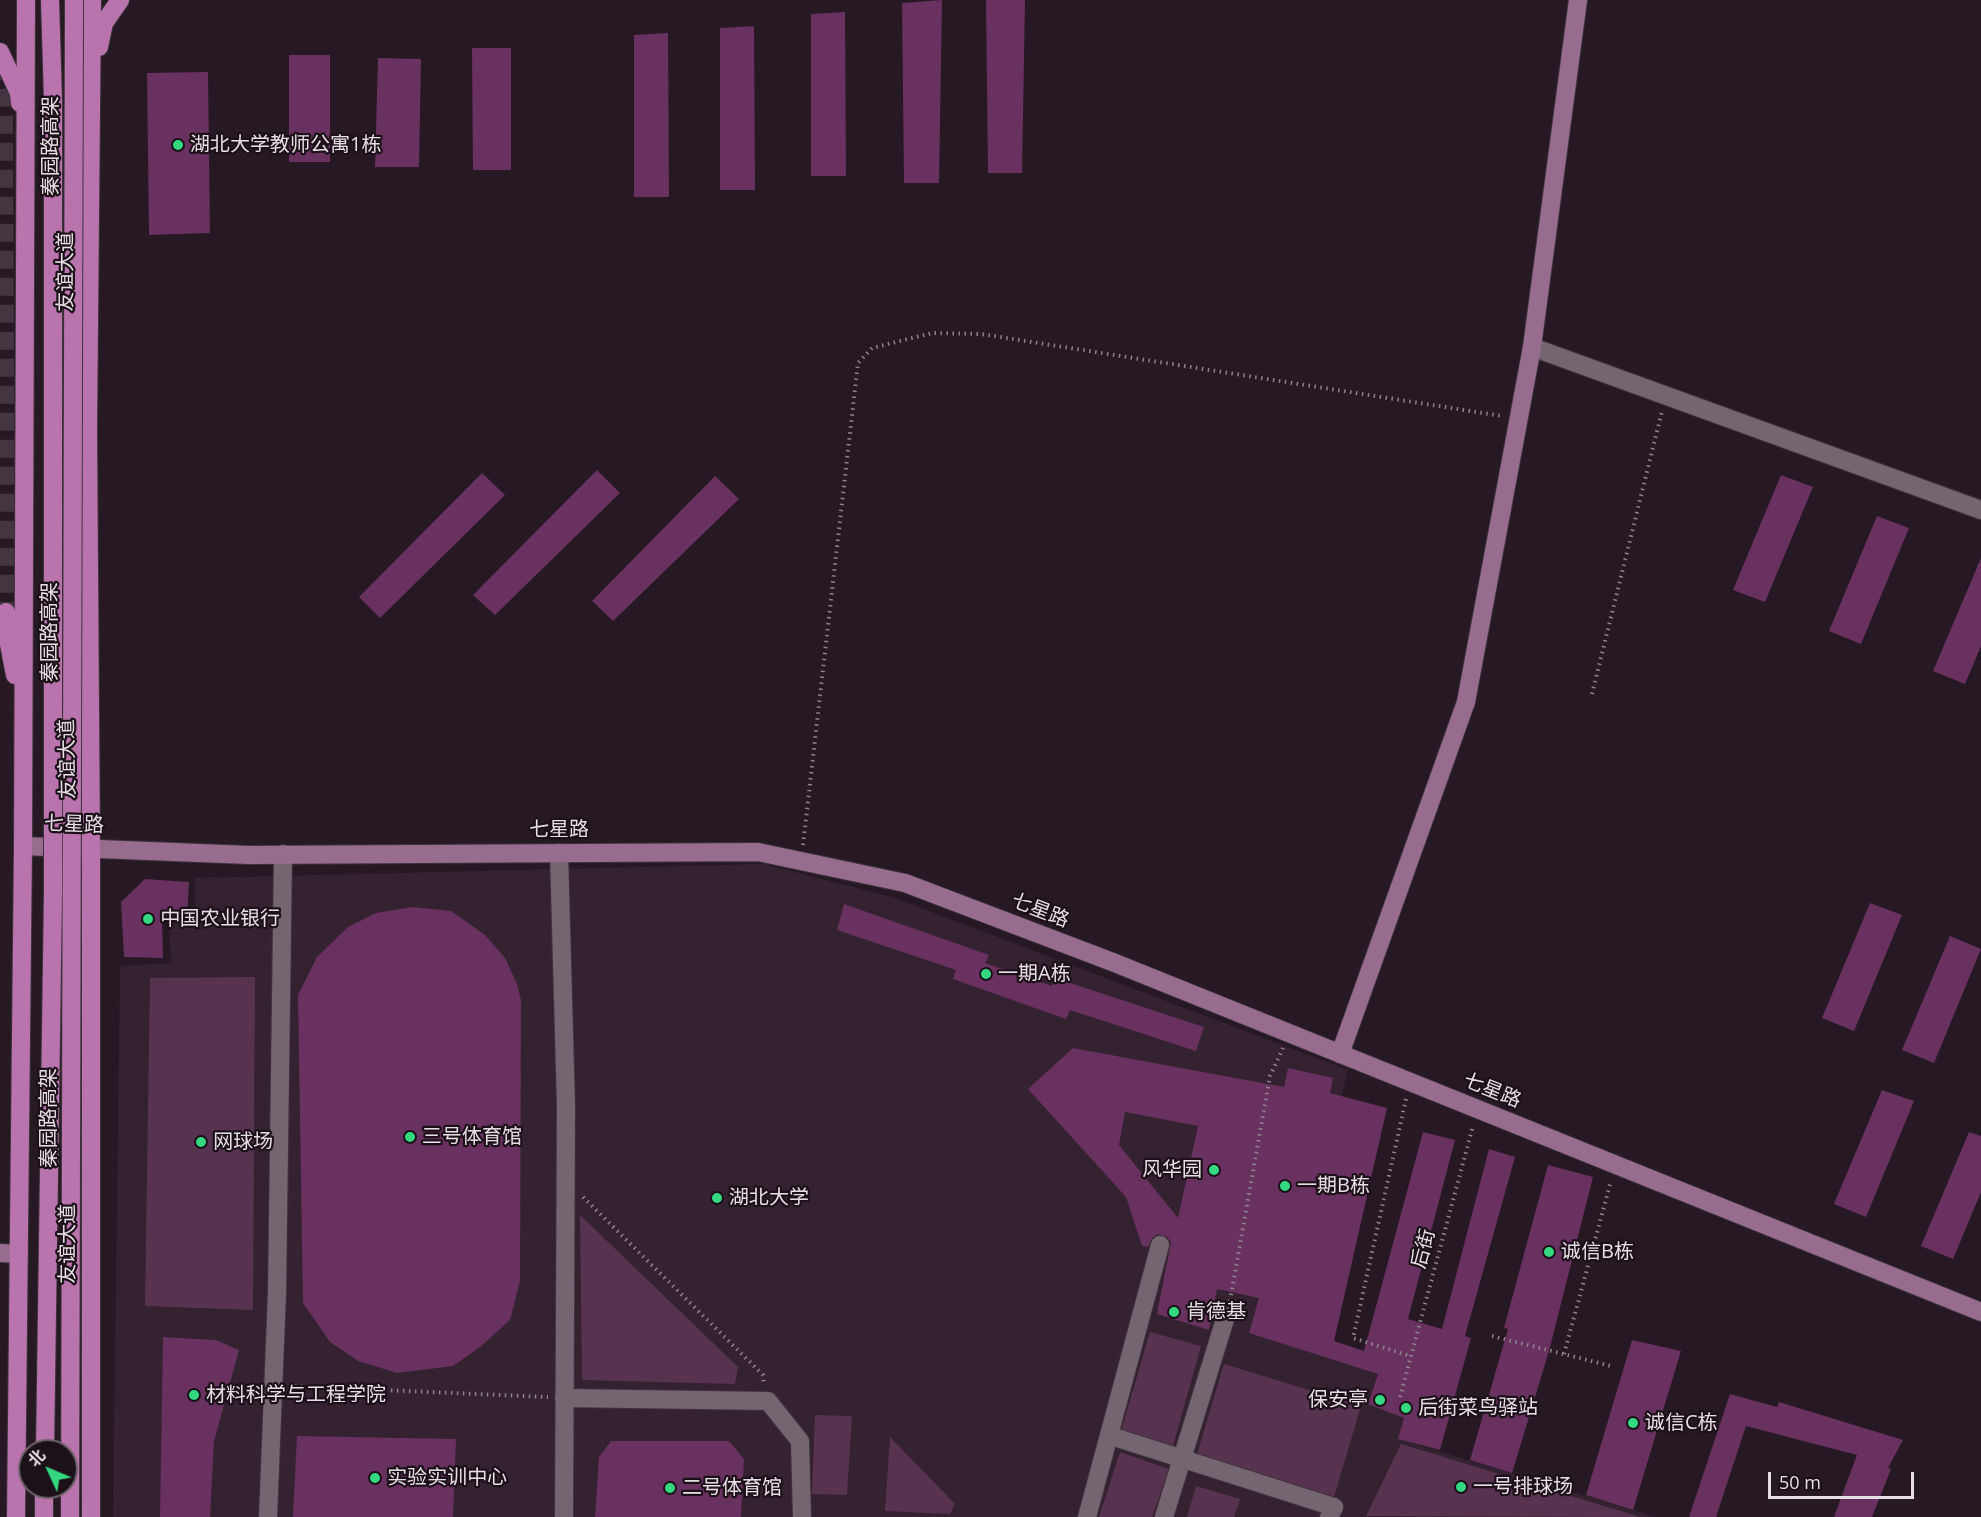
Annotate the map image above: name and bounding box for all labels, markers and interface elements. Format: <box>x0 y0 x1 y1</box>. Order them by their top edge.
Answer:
street label: 秦园路高架 <box>39 96 63 196</box>
place label: 湖北大学教师公寓1栋 <box>190 133 381 157</box>
marker: 湖北大学教师公寓1栋 <box>171 138 185 152</box>
street label: 友谊大道 <box>54 232 78 312</box>
street label: 秦园路高架 <box>38 582 62 682</box>
street label: 友谊大道 <box>55 719 81 799</box>
street label: 七星路 <box>44 812 104 838</box>
street label: 七星路 <box>529 818 589 842</box>
street label: 七星路 <box>1008 889 1072 933</box>
place label: 中国农业银行 <box>160 907 280 931</box>
marker: 中国农业银行 <box>141 912 155 926</box>
place label: 一期A栋 <box>998 962 1071 986</box>
marker: 一期A栋 <box>979 967 993 981</box>
street label: 秦园路高架 <box>37 1068 61 1168</box>
street label: 七星路 <box>1460 1069 1524 1113</box>
place label: 三号体育馆 <box>422 1125 522 1149</box>
place label: 网球场 <box>213 1130 273 1154</box>
marker: 三号体育馆 <box>403 1130 417 1144</box>
marker: 网球场 <box>194 1135 208 1149</box>
place label: 风华园 <box>1142 1158 1202 1182</box>
marker: 风华园 <box>1207 1163 1221 1177</box>
place label: 一期B栋 <box>1297 1174 1370 1198</box>
marker: 一期B栋 <box>1278 1179 1292 1193</box>
place label: 湖北大学 <box>729 1186 809 1210</box>
marker: 湖北大学 <box>710 1191 724 1205</box>
street label: 友谊大道 <box>56 1204 80 1284</box>
street label: 后街 <box>1407 1227 1441 1271</box>
place label: 诚信B栋 <box>1561 1240 1634 1264</box>
marker: 诚信B栋 <box>1542 1245 1556 1259</box>
place label: 肯德基 <box>1186 1300 1246 1324</box>
marker: 肯德基 <box>1167 1305 1181 1319</box>
place label: 材料科学与工程学院 <box>206 1383 386 1407</box>
marker: 材料科学与工程学院 <box>187 1388 201 1402</box>
place label: 保安亭 <box>1308 1388 1368 1412</box>
marker: 保安亭 <box>1373 1393 1387 1407</box>
place label: 后街菜鸟驿站 <box>1418 1396 1538 1420</box>
marker: 后街菜鸟驿站 <box>1399 1401 1413 1415</box>
place label: 诚信C栋 <box>1645 1411 1718 1435</box>
marker: 诚信C栋 <box>1626 1416 1640 1430</box>
north arrow <box>18 1439 78 1499</box>
text: 北 <box>23 1444 50 1471</box>
scale bar <box>1771 1460 1916 1498</box>
place label: 实验实训中心 <box>387 1466 507 1490</box>
text: 50 m <box>1779 1470 1821 1494</box>
marker: 实验实训中心 <box>368 1471 382 1485</box>
place label: 一号排球场 <box>1473 1475 1573 1499</box>
place label: 二号体育馆 <box>682 1476 782 1500</box>
marker: 一号排球场 <box>1454 1480 1468 1494</box>
marker: 二号体育馆 <box>663 1481 677 1495</box>

